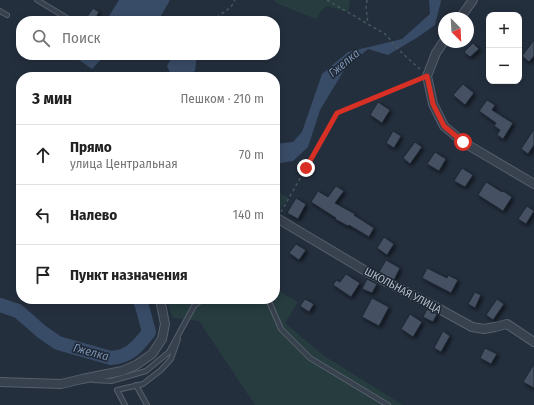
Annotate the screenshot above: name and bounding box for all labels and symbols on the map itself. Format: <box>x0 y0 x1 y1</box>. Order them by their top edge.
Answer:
north arrow <box>438 12 474 48</box>
water label: Гжелка <box>326 46 362 80</box>
route start <box>454 133 472 151</box>
route end <box>297 159 315 177</box>
street label: ШКОЛЬНАЯ УЛИЦА <box>362 265 444 316</box>
water label: Гжелка <box>72 341 110 363</box>

